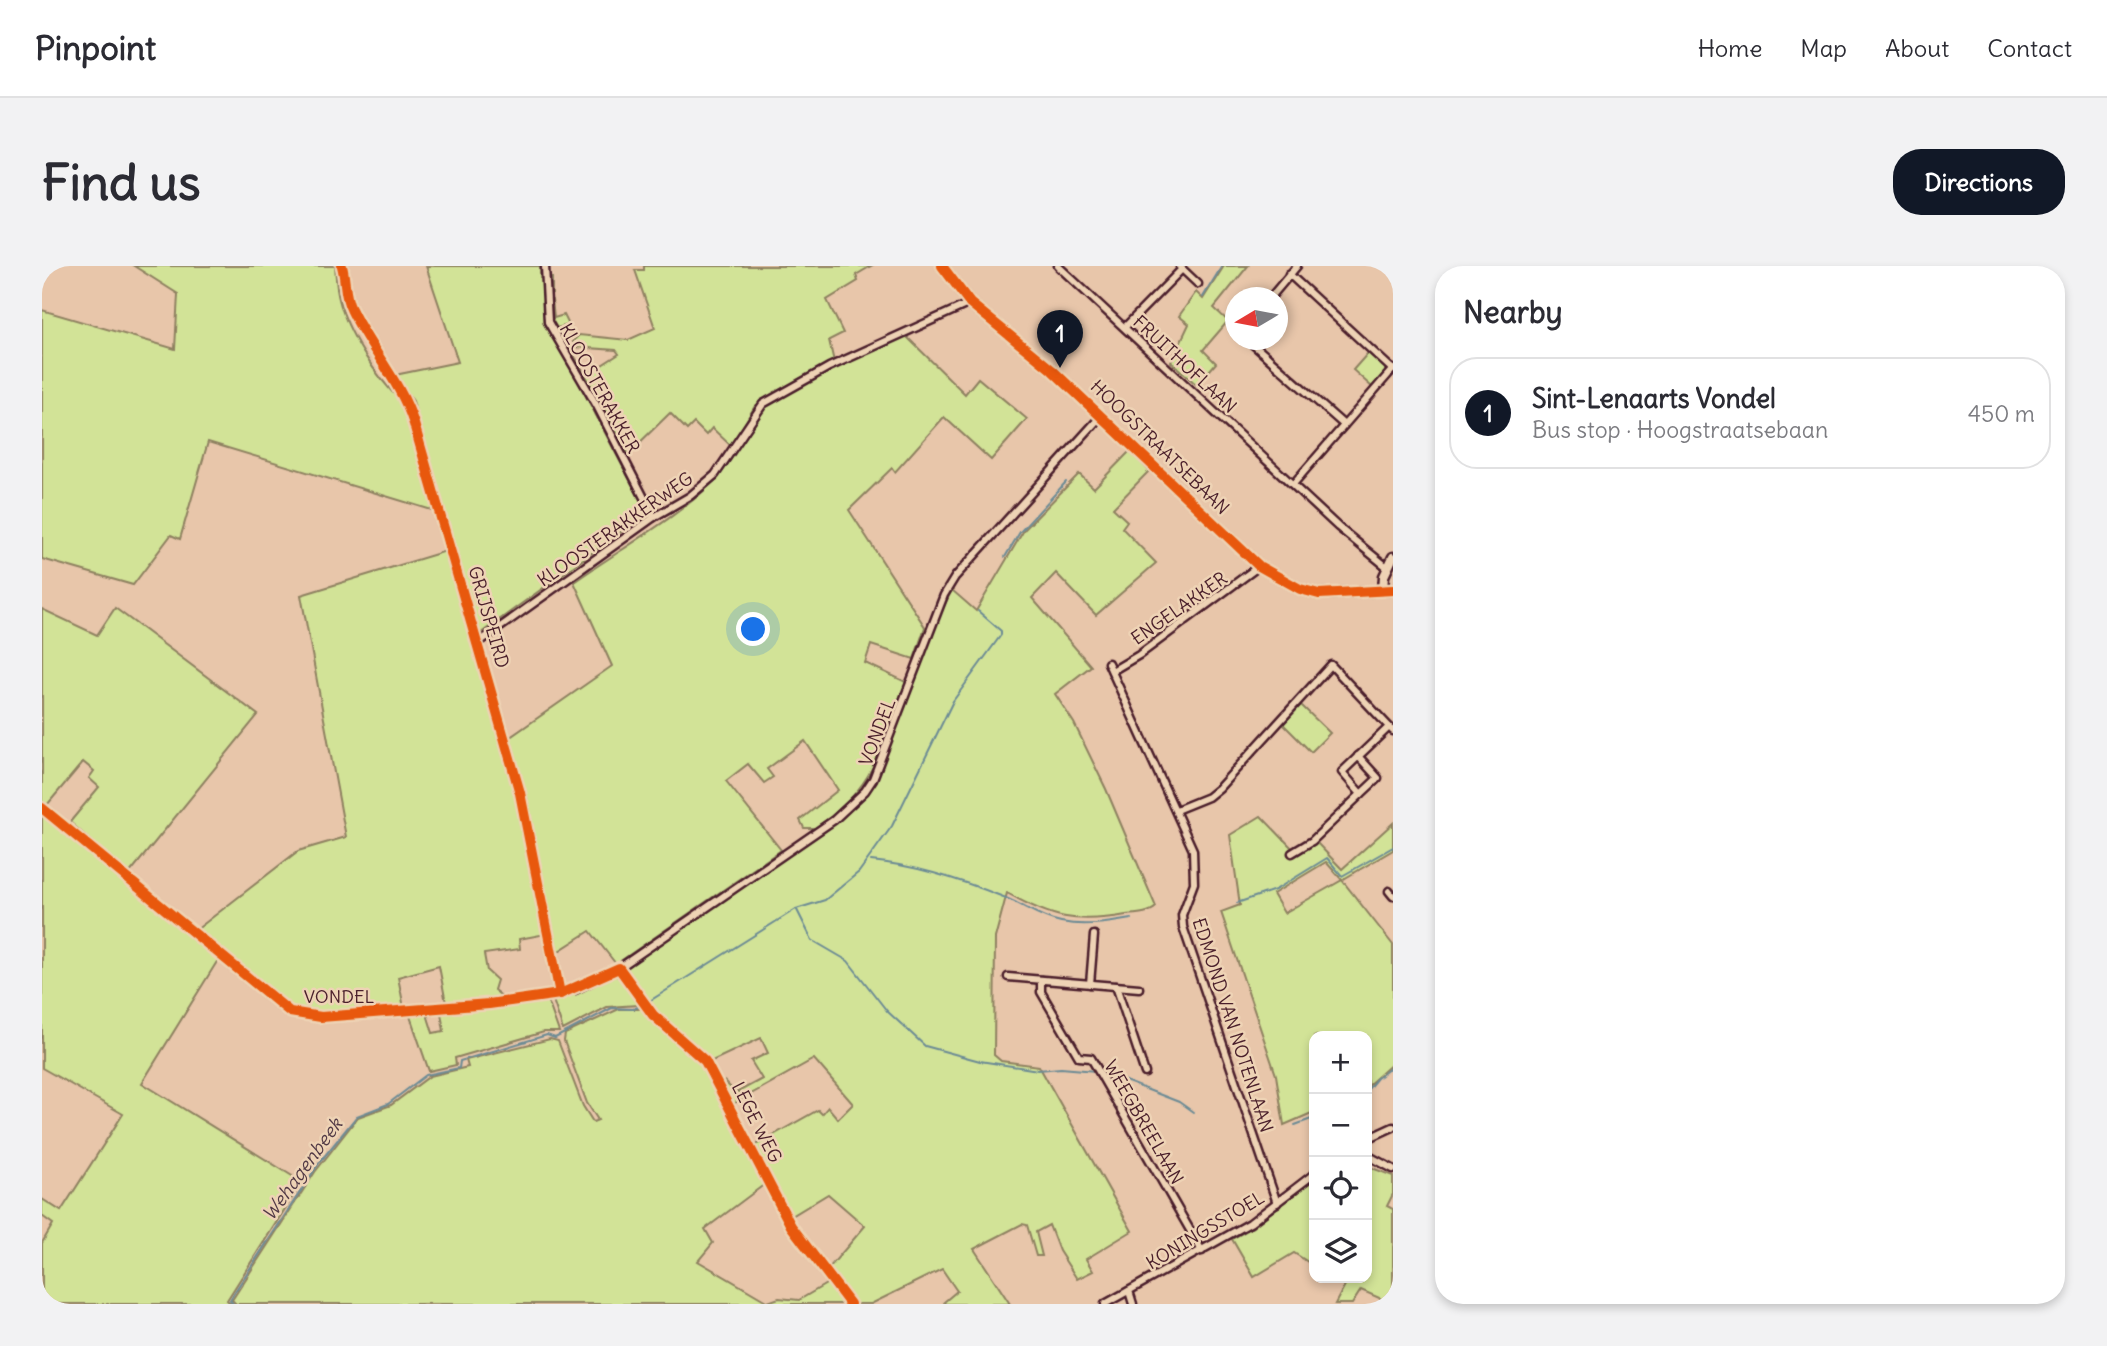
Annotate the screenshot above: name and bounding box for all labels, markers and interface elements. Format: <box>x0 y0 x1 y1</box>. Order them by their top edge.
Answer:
text: Pinpoint <box>35 27 156 69</box>
text: Home <box>1698 33 1762 63</box>
text: Map <box>1800 33 1847 63</box>
text: About <box>1885 33 1949 63</box>
text: Contact <box>1987 33 2072 63</box>
button: Directions <box>1893 149 2065 215</box>
text: Find us <box>42 152 200 213</box>
north arrow <box>1225 287 1288 350</box>
text: Nearby <box>1463 293 1563 331</box>
pin: 1 <box>1037 310 1083 368</box>
street label: FRUITHOFLAAN <box>1128 310 1242 418</box>
street label: KLOOSTERAKKER <box>555 319 645 457</box>
street label: HOOGSTRAATSEBAAN <box>1086 375 1234 519</box>
text: Sint-Lenaarts Vondel <box>1532 382 1776 415</box>
text: 1 <box>1483 399 1493 428</box>
text: 450 m <box>1968 399 2035 428</box>
text: Bus stop · Hoogstraatsebaan <box>1532 415 1828 444</box>
street label: KLOOSTERAKKERWEG <box>533 467 697 591</box>
street label: GRIJSPEIRD <box>463 563 515 671</box>
street label: ENGELAKKER <box>1126 566 1232 650</box>
your location <box>736 612 770 646</box>
street label: VONDEL <box>854 695 900 769</box>
street label: EDMOND VAN NOTENLAAN <box>1187 915 1279 1135</box>
street label: VONDEL <box>304 985 375 1008</box>
map controls <box>1309 1031 1372 1283</box>
button: + <box>1309 1031 1372 1094</box>
street label: WEEGBREELAAN <box>1099 1056 1189 1188</box>
street label: LEGE WEG <box>727 1078 787 1166</box>
button: − <box>1309 1094 1372 1157</box>
water label: Wehagenbeek <box>257 1112 348 1225</box>
button: locate <box>1309 1157 1372 1220</box>
street label: KONINGSSTOEL <box>1142 1186 1268 1274</box>
button: layers <box>1309 1220 1372 1283</box>

